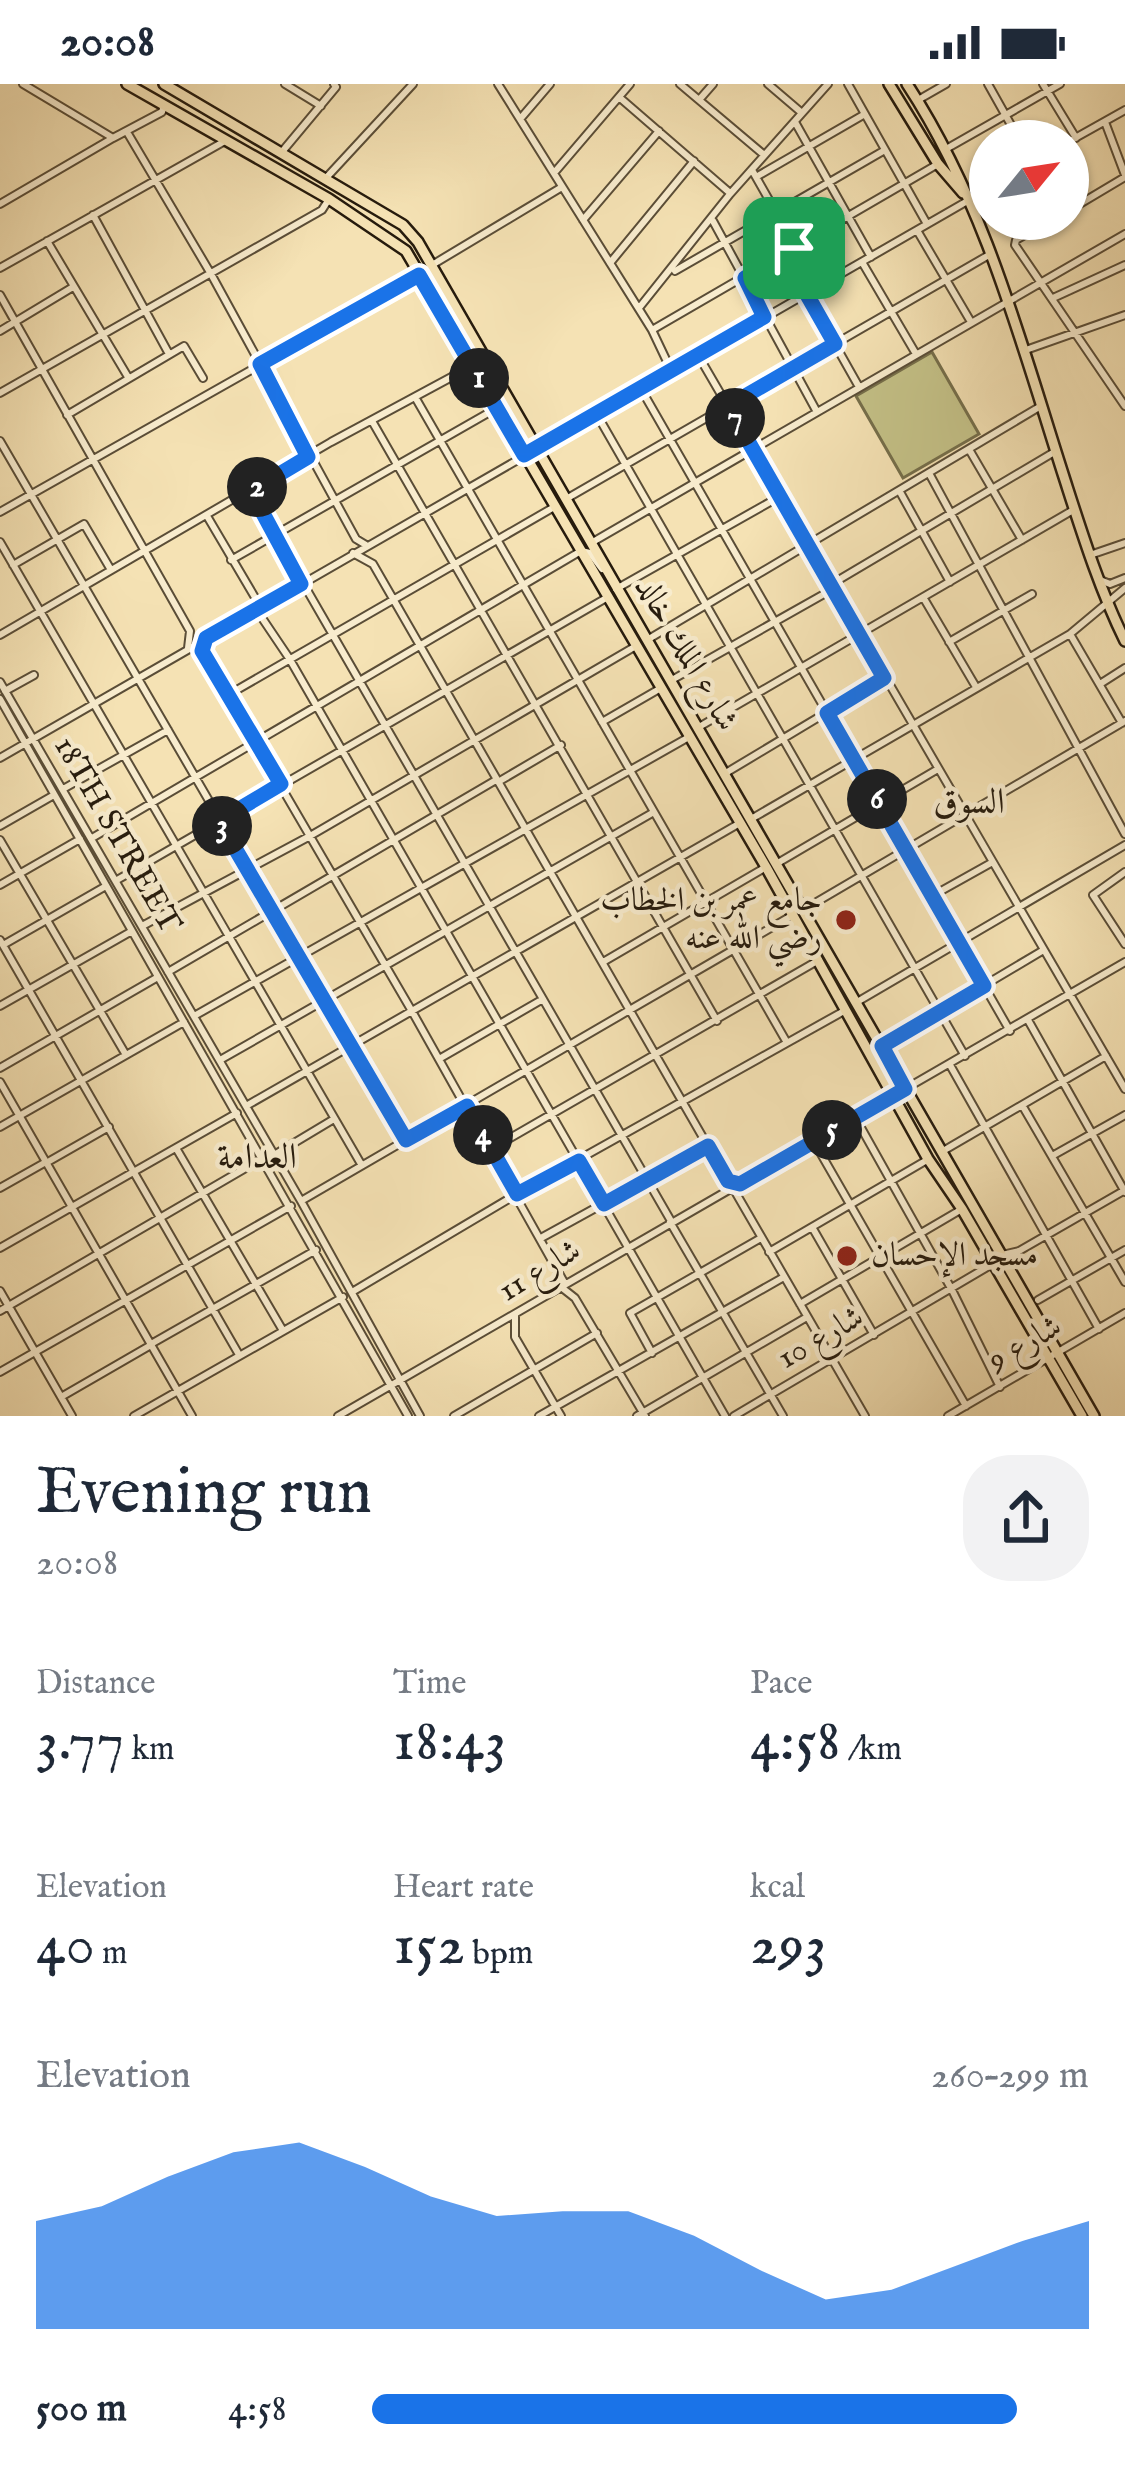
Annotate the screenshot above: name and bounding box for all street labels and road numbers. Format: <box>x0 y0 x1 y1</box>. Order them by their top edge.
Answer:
street label: شارع الملك خالد <box>620 569 747 742</box>
street label: 18TH STREET <box>44 729 190 941</box>
street label: شارع 11 <box>491 1230 592 1316</box>
street label: شارع 10 <box>770 1297 874 1384</box>
street label: شارع 9 <box>979 1306 1072 1387</box>

